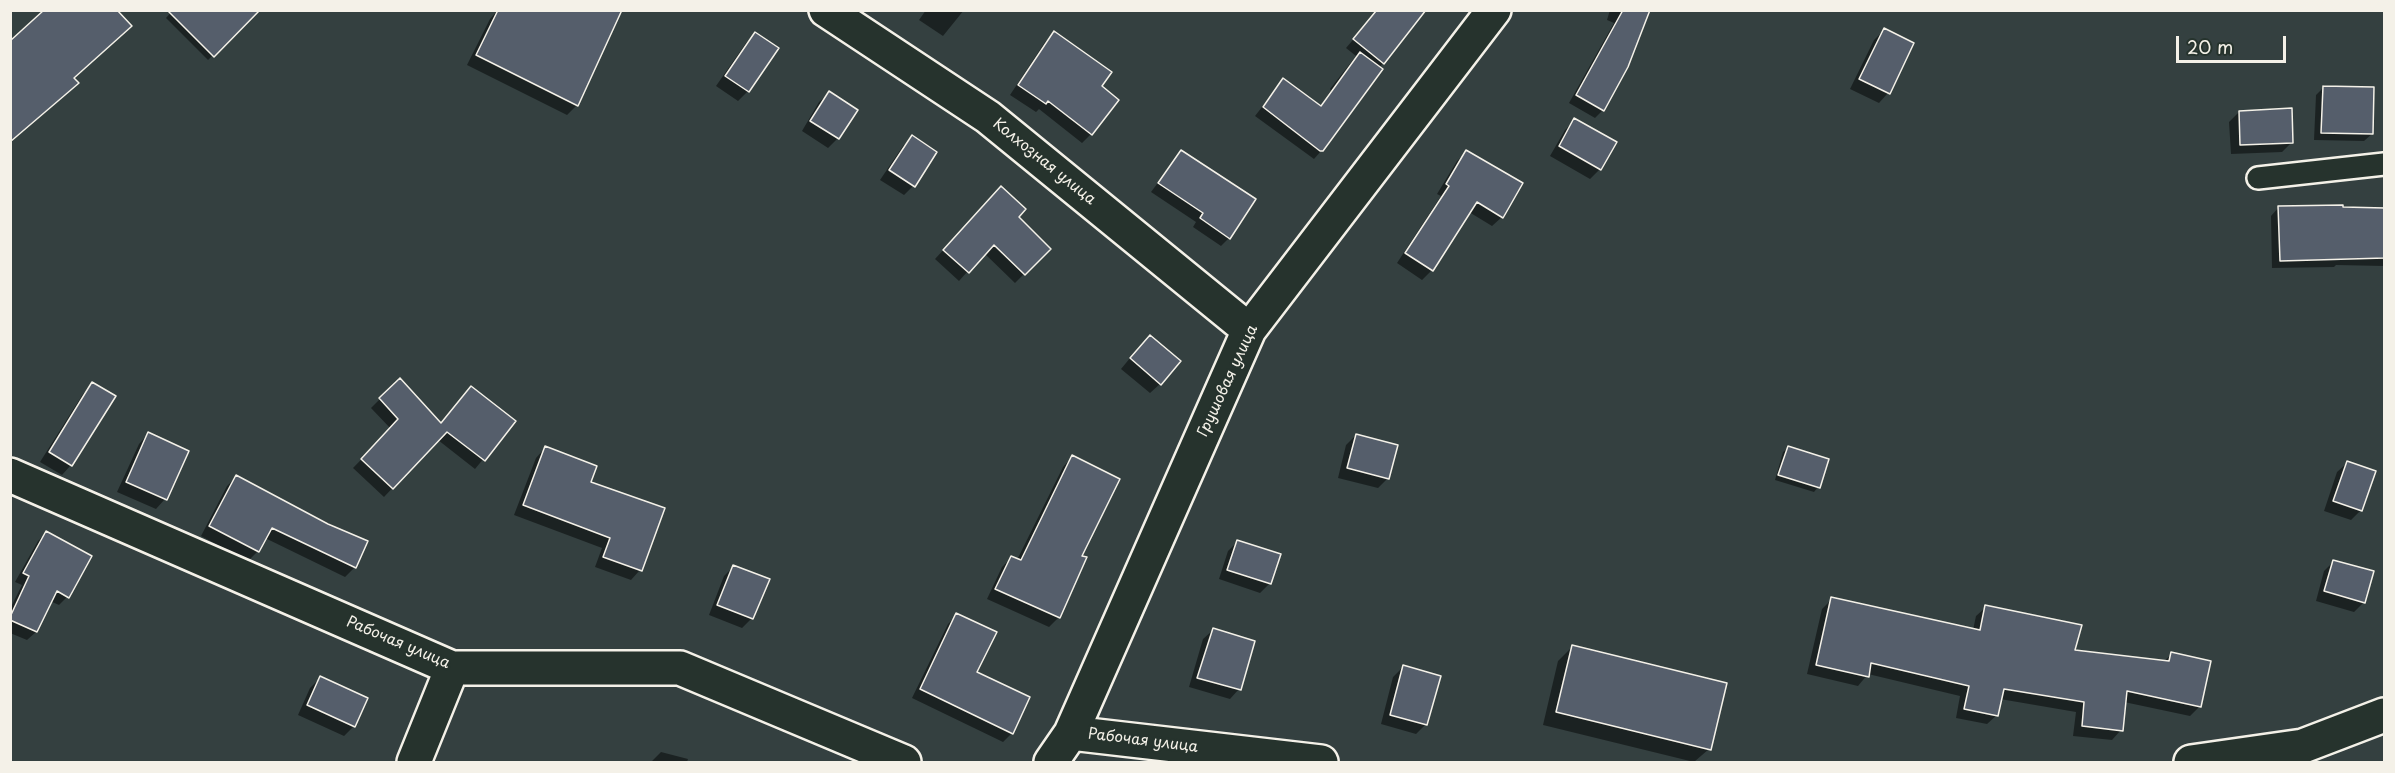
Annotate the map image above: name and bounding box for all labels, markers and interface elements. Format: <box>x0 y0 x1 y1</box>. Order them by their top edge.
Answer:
scale bar <box>2179 24 2288 62</box>
text: 20 m <box>2187 33 2233 60</box>
street label: Колхозная улица <box>989 115 1099 209</box>
street label: Грушовая улица <box>1194 322 1262 440</box>
street label: Рабочая улица <box>344 613 452 673</box>
street label: Рабочая улица <box>1087 725 1199 757</box>

